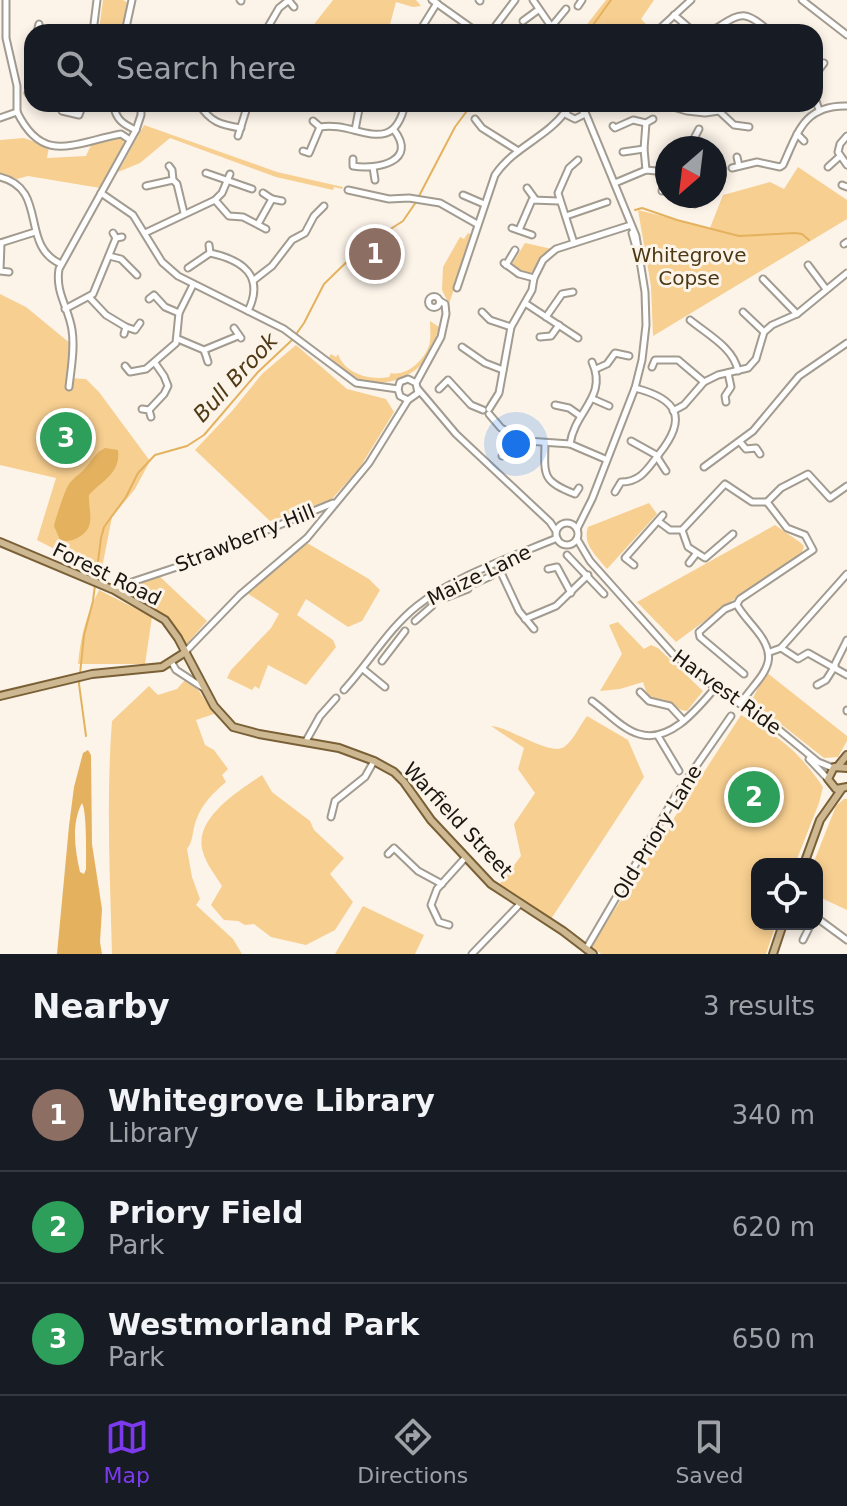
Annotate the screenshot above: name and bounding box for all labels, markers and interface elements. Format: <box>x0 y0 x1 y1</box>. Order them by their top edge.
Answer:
search box <box>24 24 823 112</box>
icon: search <box>52 46 96 90</box>
text: Search here <box>116 51 296 86</box>
north arrow <box>655 136 727 208</box>
pin: 1 <box>349 224 401 284</box>
park label: Whitegrove Copse <box>631 243 747 290</box>
water label: Bull Brook <box>188 327 284 427</box>
pin: 3 <box>40 408 92 468</box>
your location <box>496 424 536 464</box>
street label: Strawberry Hill <box>172 499 318 577</box>
street label: Forest Road <box>49 537 165 611</box>
street label: Maize Lane <box>423 540 535 610</box>
street label: Harvest Ride <box>668 644 786 740</box>
street label: Warfield Street <box>398 757 518 883</box>
street label: Old Priory Lane <box>607 760 707 904</box>
pin: 2 <box>728 767 780 827</box>
map controls <box>751 858 823 930</box>
button: locate <box>751 858 823 930</box>
text: Nearby <box>32 986 170 1026</box>
text: 3 results <box>703 991 815 1021</box>
text: Whitegrove Library <box>108 1083 435 1118</box>
text: 1 <box>49 1100 67 1130</box>
text: 340 m <box>732 1100 815 1130</box>
text: Library <box>108 1118 199 1148</box>
text: Priory Field <box>108 1195 303 1230</box>
text: 2 <box>49 1212 67 1242</box>
text: 620 m <box>732 1212 815 1242</box>
text: Park <box>108 1230 164 1260</box>
text: Westmorland Park <box>108 1307 419 1342</box>
text: 3 <box>49 1324 67 1354</box>
text: 650 m <box>732 1324 815 1354</box>
text: Park <box>108 1342 164 1372</box>
tab: Map <box>104 1415 150 1488</box>
tab: Directions <box>357 1415 468 1488</box>
tab: Saved <box>675 1415 743 1488</box>

